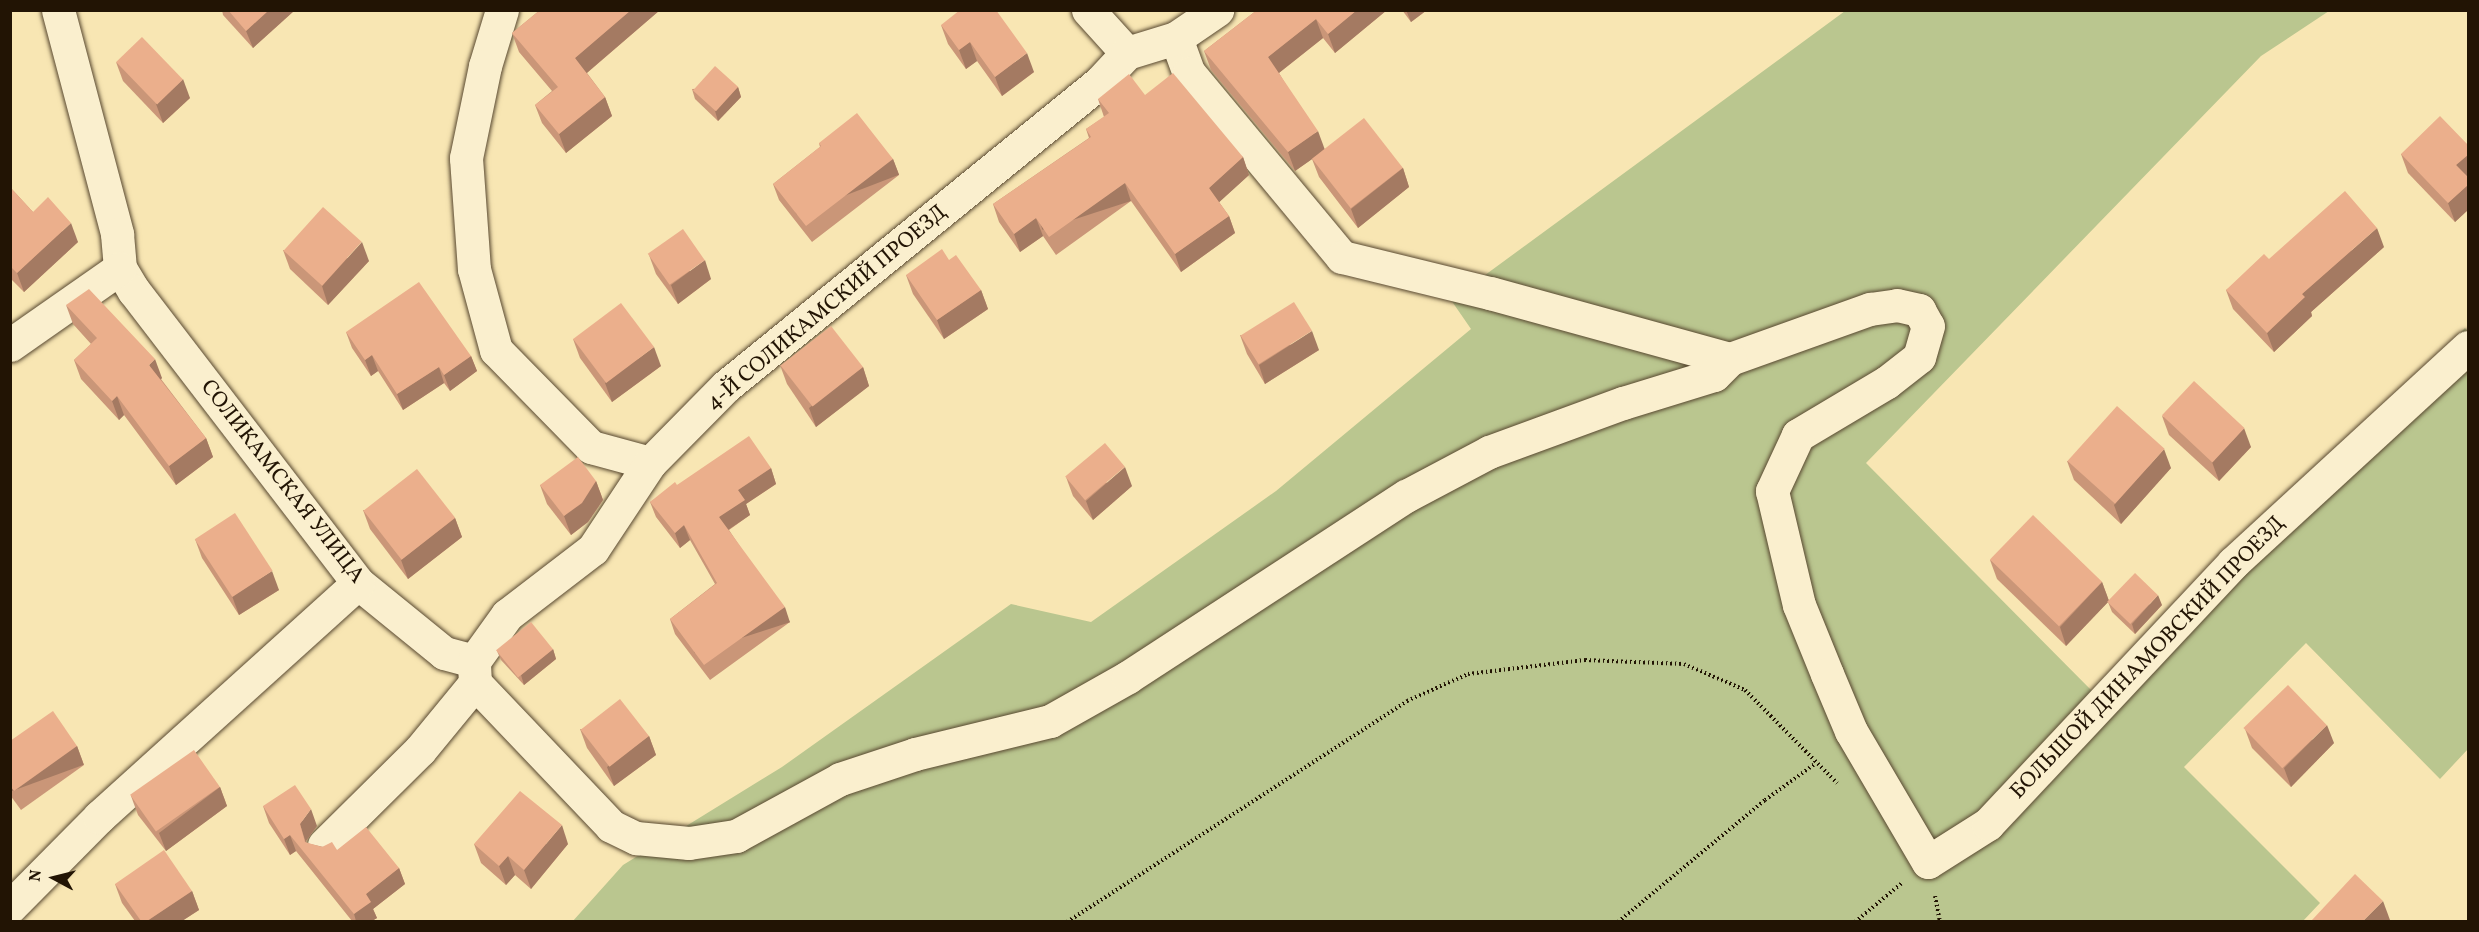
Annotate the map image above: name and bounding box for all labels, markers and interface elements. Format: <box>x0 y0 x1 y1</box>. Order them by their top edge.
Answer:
street label: 4-Й СОЛИКАМСКИЙ ПРОЕЗД <box>701 199 953 417</box>
street label: СОЛИКАМСКАЯ УЛИЦА <box>194 375 370 589</box>
street label: БОЛЬШОЙ ДИНАМОВСКИЙ ПРОЕЗД <box>2005 511 2291 805</box>
north arrow <box>24 848 84 908</box>
text: N <box>25 869 48 883</box>

